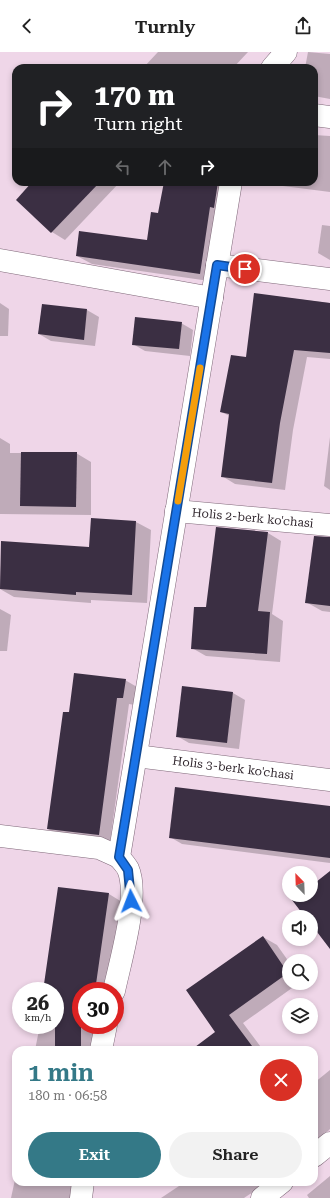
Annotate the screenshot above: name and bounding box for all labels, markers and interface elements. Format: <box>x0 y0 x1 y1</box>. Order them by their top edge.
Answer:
icon: back <box>16 15 38 37</box>
icon: share <box>292 15 314 37</box>
text: Turnly <box>135 16 195 37</box>
text: 170 m <box>94 79 175 112</box>
icon: right <box>28 80 80 132</box>
text: Turn right <box>94 113 182 134</box>
icon: left <box>112 156 134 178</box>
icon: ahead <box>154 156 176 178</box>
icon: right <box>196 156 218 178</box>
pin <box>228 252 262 286</box>
icon: arrive <box>234 258 256 280</box>
street label: Holis 2-berk ko'chasi <box>191 505 314 530</box>
street label: Holis 3-berk ko'chasi <box>172 754 295 783</box>
north arrow <box>282 866 318 902</box>
map controls <box>282 866 318 1034</box>
position arrow <box>110 880 152 922</box>
button: sound <box>282 910 318 946</box>
button: search <box>282 954 318 990</box>
speed limit sign: 30 <box>72 982 124 1034</box>
text: 26 <box>27 991 49 1015</box>
button: layers <box>282 998 318 1034</box>
text: km/h <box>25 1012 51 1023</box>
text: 1 min <box>28 1059 94 1087</box>
button: close <box>260 1059 302 1101</box>
text: 180 m · 06:58 <box>28 1088 107 1103</box>
button: Exit <box>28 1132 161 1178</box>
button: Share <box>169 1132 302 1178</box>

